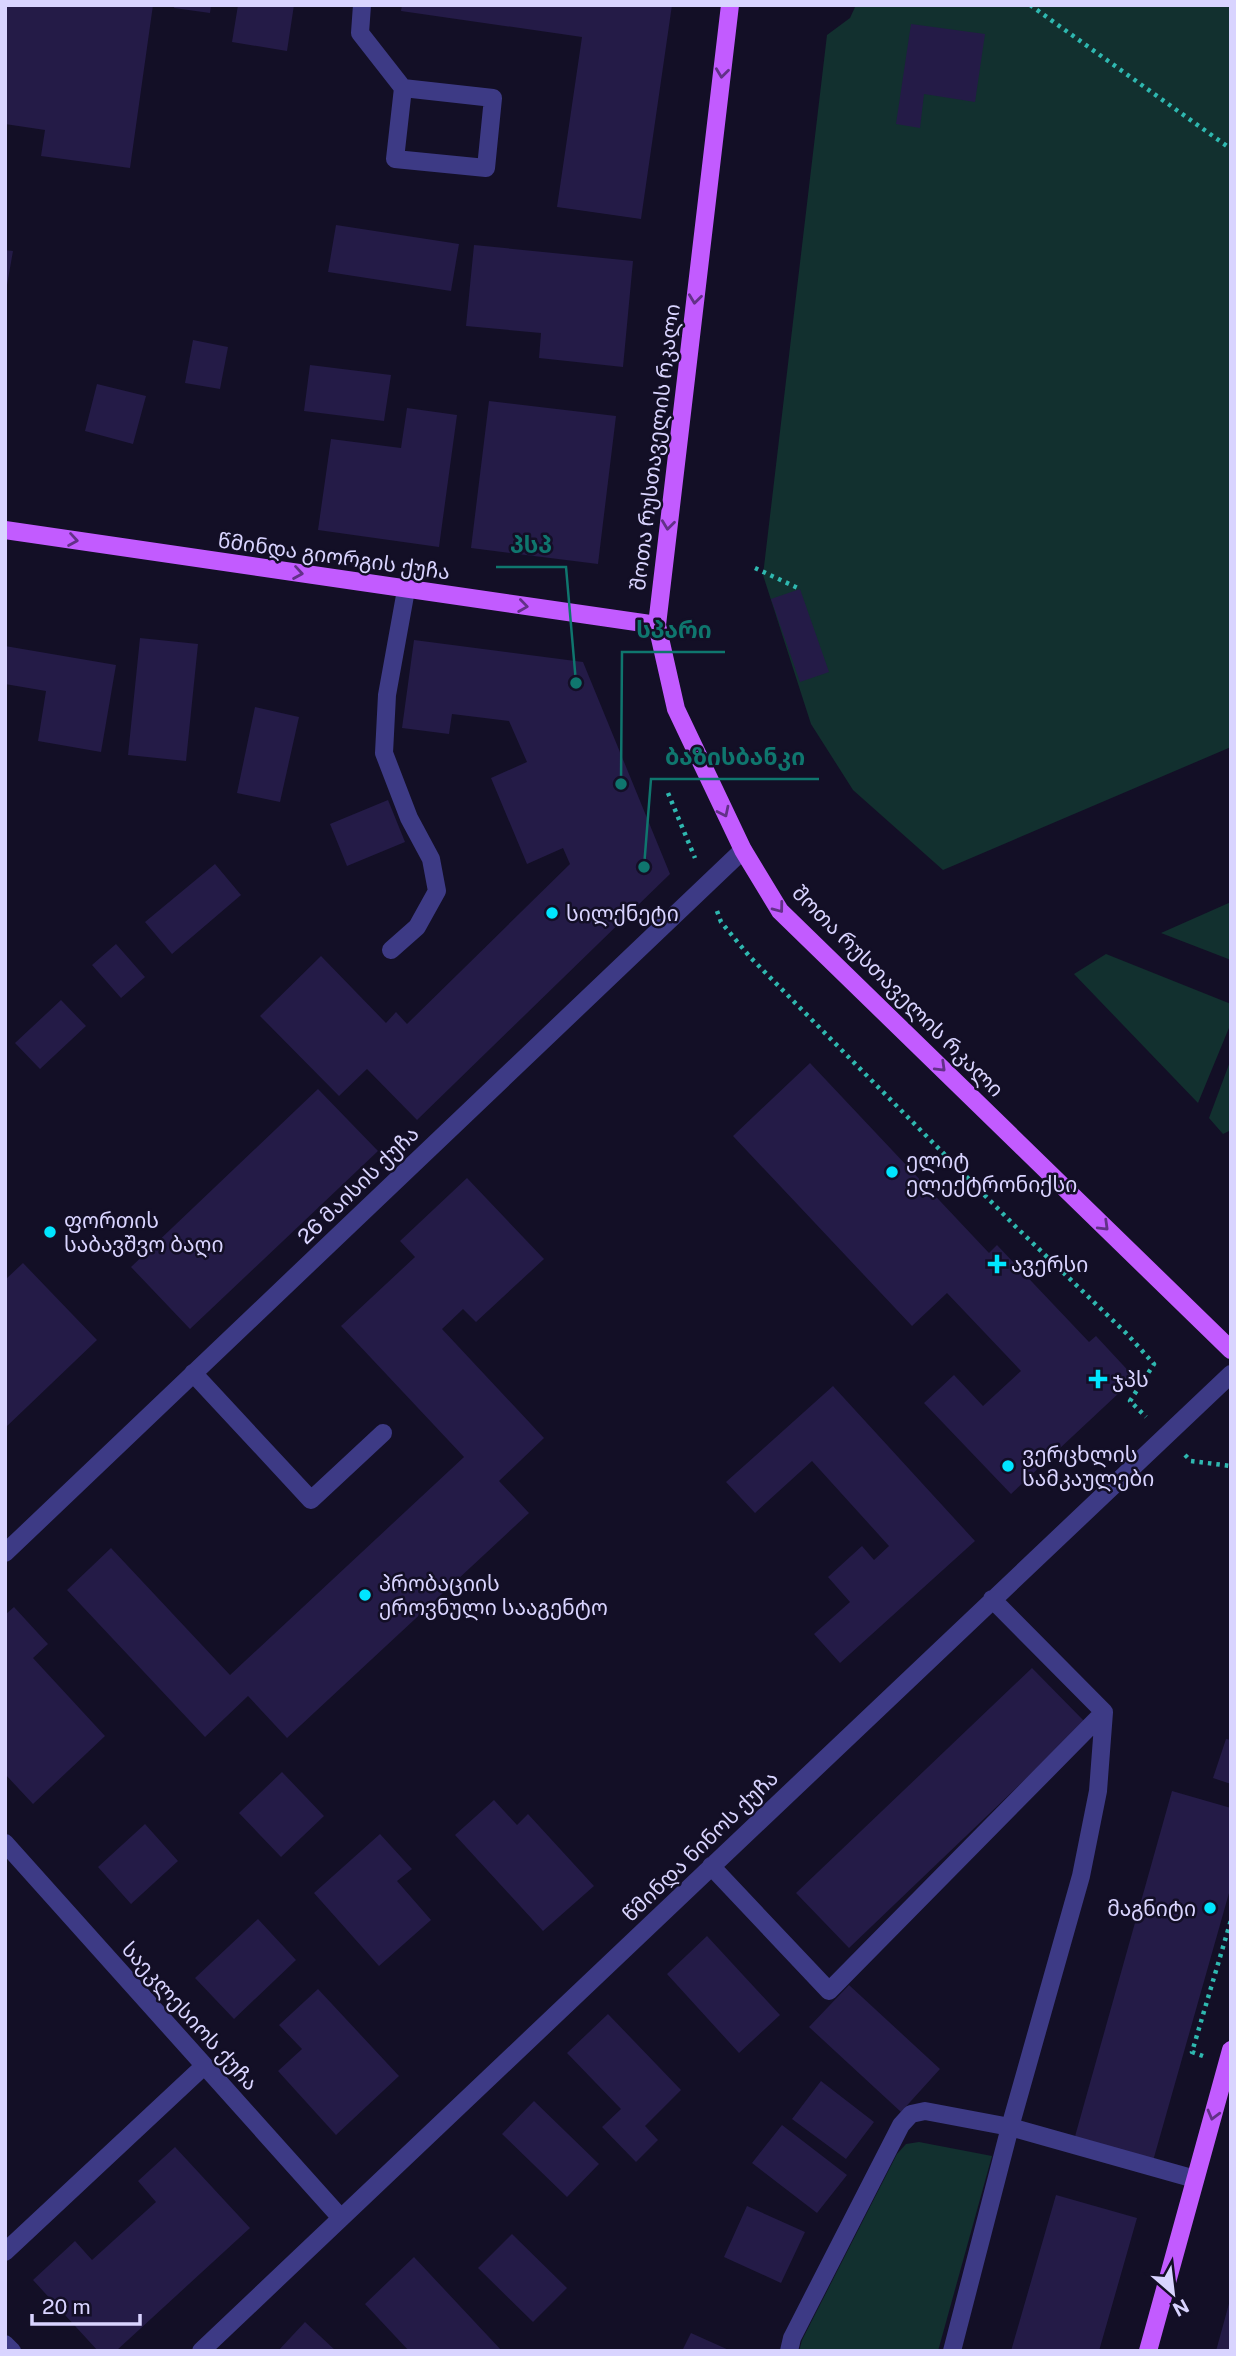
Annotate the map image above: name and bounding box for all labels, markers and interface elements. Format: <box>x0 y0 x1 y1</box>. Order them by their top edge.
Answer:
one-way arrow <box>714 67 729 79</box>
one-way arrow <box>688 293 703 305</box>
street label: შოთა რუსთაველის რკალი <box>625 302 686 592</box>
one-way arrow <box>661 519 676 531</box>
callout: პსპ <box>496 523 566 567</box>
street label: წმინდა გიორგის ქუჩა <box>216 527 452 586</box>
text: პსპ <box>510 531 552 558</box>
one-way arrow <box>67 532 79 547</box>
one-way arrow <box>292 566 304 581</box>
one-way arrow <box>517 599 529 614</box>
callout: სპარი <box>622 608 725 652</box>
text: სპარი <box>636 616 712 643</box>
callout: ბაზისბანკი <box>651 735 819 779</box>
text: ბაზისბანკი <box>665 743 805 771</box>
one-way arrow <box>716 805 730 817</box>
street label: შოთა რუსთაველის რკალი <box>786 880 1009 1103</box>
one-way arrow <box>771 900 783 912</box>
place label: სილქნეტი <box>566 901 679 927</box>
marker: სილქნეტი <box>544 905 560 921</box>
one-way arrow <box>932 1059 945 1072</box>
street label: 26 მაისის ქუჩა <box>292 1121 424 1249</box>
place label: ელიტ ელექტრონიქსი <box>906 1148 1077 1198</box>
marker: ელიტ ელექტრონიქსი <box>884 1164 900 1180</box>
place label: ფორთის საბავშვო ბაღი <box>64 1208 224 1258</box>
one-way arrow <box>1096 1218 1109 1231</box>
marker: ფორთის საბავშვო ბაღი <box>42 1224 58 1240</box>
place label: ავერსი <box>1011 1252 1088 1277</box>
marker: ავერსი <box>989 1256 1005 1272</box>
place label: ჯპს <box>1112 1367 1149 1392</box>
marker: ჯპს <box>1090 1371 1106 1387</box>
place label: ვერცხლის სამკაულები <box>1022 1442 1154 1492</box>
marker: ვერცხლის სამკაულები <box>1000 1458 1016 1474</box>
place label: პრობაციის ეროვნული სააგენტო <box>379 1571 608 1621</box>
marker: პრობაციის ეროვნული სააგენტო <box>357 1587 373 1603</box>
street label: წმინდა ნინოს ქუჩა <box>617 1765 784 1927</box>
place label: მაგნიტი <box>1107 1896 1196 1921</box>
marker: მაგნიტი <box>1202 1900 1218 1916</box>
street label: საეკლესიოს ქუჩა <box>116 1937 263 2096</box>
one-way arrow <box>1206 2109 1221 2121</box>
north arrow <box>1138 2258 1208 2328</box>
scale bar <box>32 2282 140 2326</box>
text: 20 m <box>42 2294 91 2319</box>
text: N <box>1169 2295 1193 2321</box>

